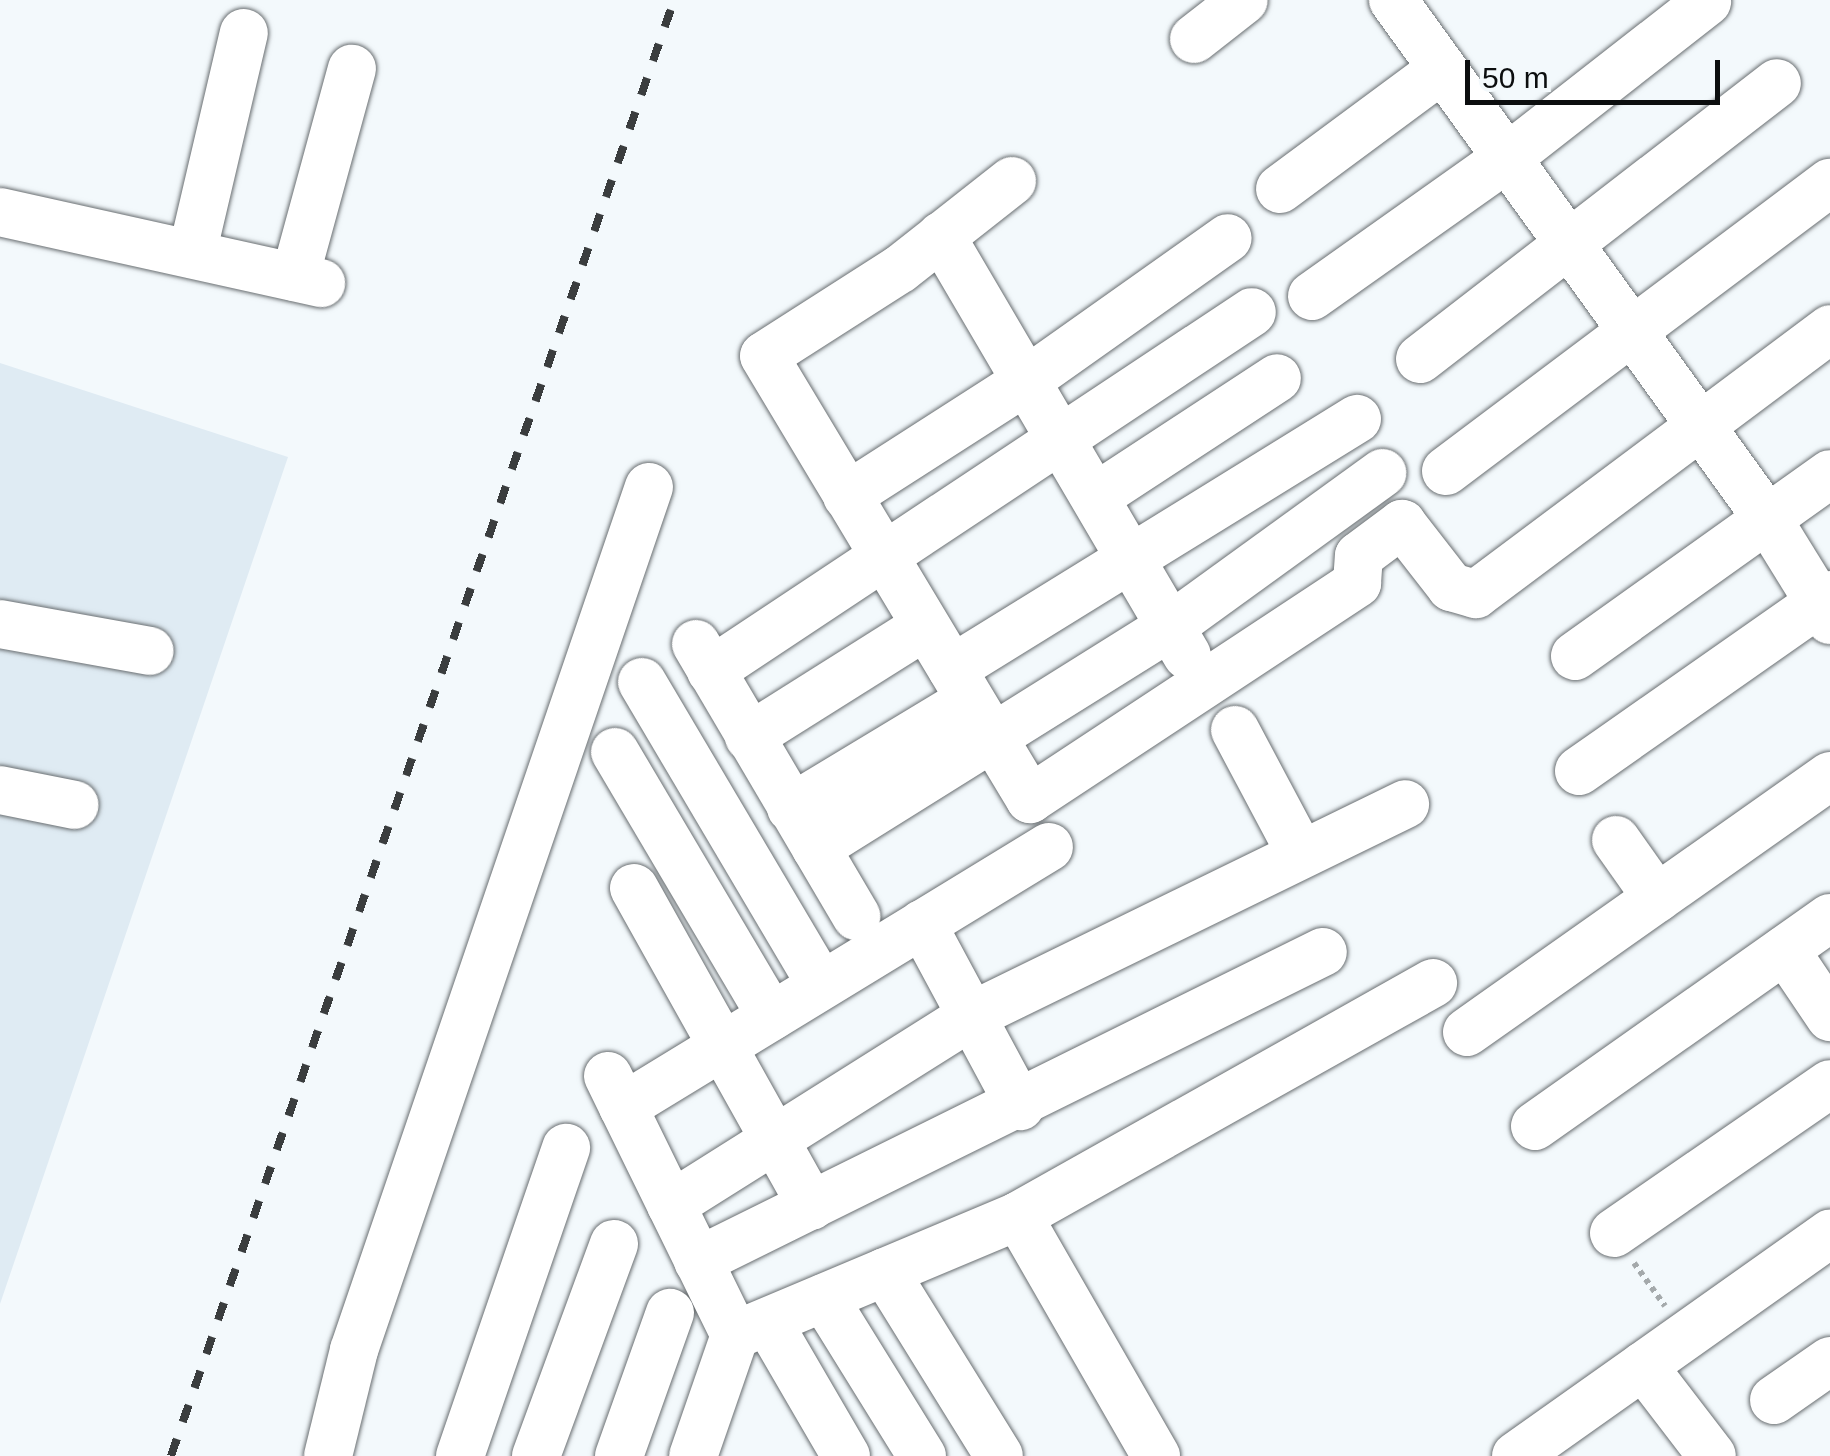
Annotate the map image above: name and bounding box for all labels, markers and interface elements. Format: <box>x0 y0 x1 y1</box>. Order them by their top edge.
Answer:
scale bar <box>1470 40 1725 102</box>
text: 50 m <box>1482 61 1549 94</box>

